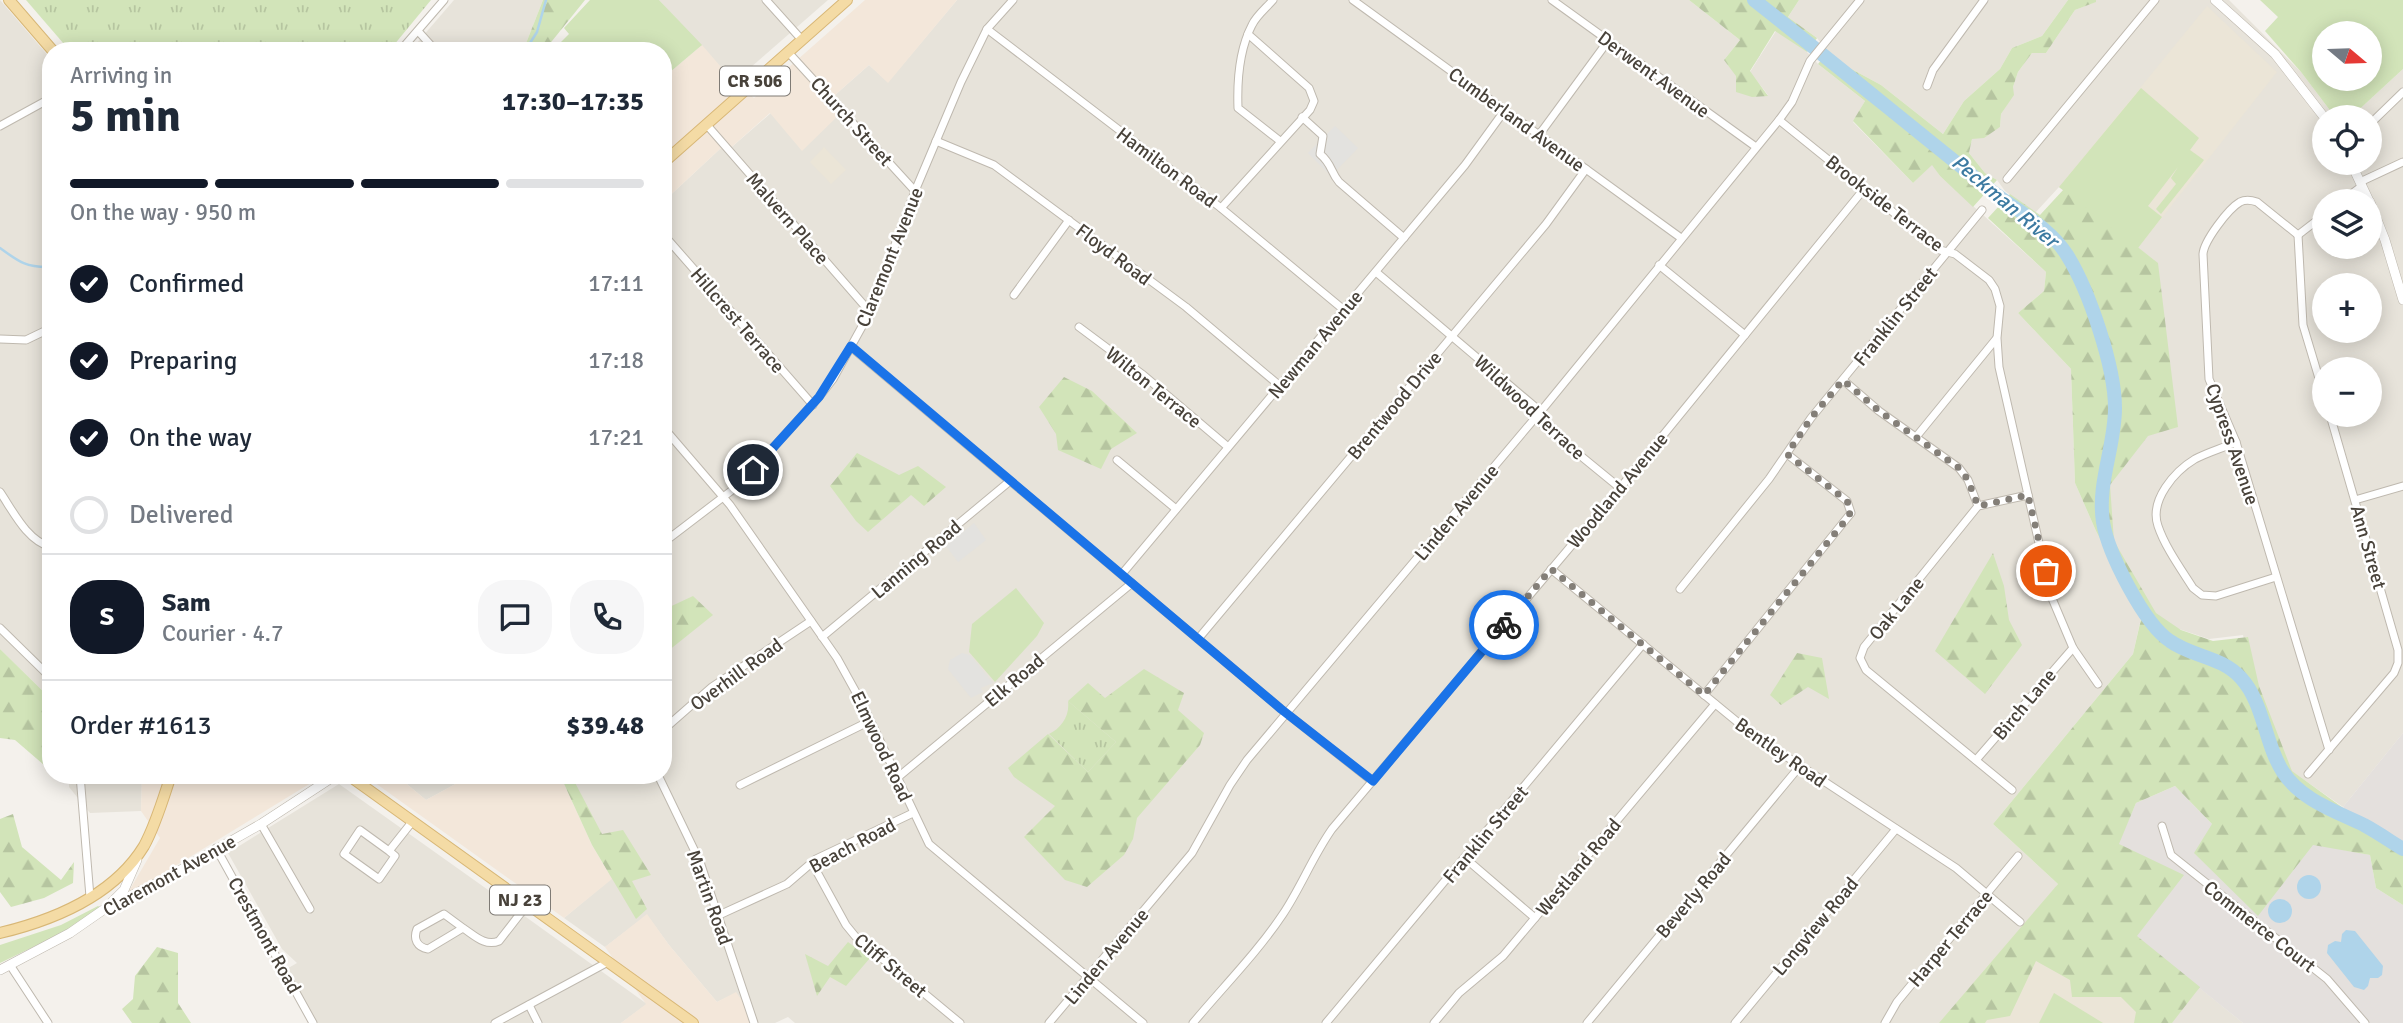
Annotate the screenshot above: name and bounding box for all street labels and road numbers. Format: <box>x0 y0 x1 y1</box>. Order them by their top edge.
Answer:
street label: Derwent Avenue <box>1593 26 1714 124</box>
street label: Cumberland Avenue <box>1444 62 1589 177</box>
road number: CR 506 <box>720 66 790 96</box>
street label: Church Street <box>805 72 898 172</box>
street label: Hamilton Road <box>1111 122 1221 213</box>
street label: Brookside Terrace <box>1820 150 1948 257</box>
street label: Malvern Place <box>741 168 834 270</box>
street label: Claremont Avenue <box>851 184 929 331</box>
street label: Floyd Road <box>1071 219 1156 291</box>
street label: Franklin Street <box>1849 262 1943 371</box>
street label: Hillcrest Terrace <box>685 263 790 378</box>
street label: Newman Avenue <box>1263 285 1368 404</box>
street label: Wilton Terrace <box>1101 342 1206 434</box>
street label: Brentwood Drive <box>1342 346 1447 465</box>
street label: Wildwood Terrace <box>1469 350 1590 465</box>
street label: Cypress Avenue <box>2200 380 2264 508</box>
street label: Woodland Avenue <box>1562 428 1673 554</box>
street label: Linden Avenue <box>1409 459 1504 566</box>
street label: Ann Street <box>2345 503 2392 592</box>
street label: Lanning Road <box>867 515 967 604</box>
street label: Oak Lane <box>1864 572 1930 645</box>
street label: Overhill Road <box>686 633 788 716</box>
street label: Elk Road <box>980 649 1049 713</box>
street label: Birch Lane <box>1988 664 2062 745</box>
street label: Elmwood Road <box>845 687 917 806</box>
street label: Bentley Road <box>1730 712 1831 793</box>
street label: Franklin Street <box>1438 781 1534 888</box>
street label: Beach Road <box>805 813 900 879</box>
street label: Westland Road <box>1531 814 1627 921</box>
street label: Claremont Avenue <box>99 829 240 922</box>
street label: Martin Road <box>681 846 737 948</box>
street label: Beverly Road <box>1651 848 1737 943</box>
street label: Crestmont Road <box>222 873 306 998</box>
street label: Longview Road <box>1768 873 1864 981</box>
street label: Commerce Court <box>2198 876 2321 978</box>
street label: Harper Terrace <box>1903 885 1998 992</box>
road number: NJ 23 <box>490 886 550 915</box>
street label: Linden Avenue <box>1059 903 1154 1010</box>
street label: Cliff Street <box>849 928 932 1003</box>

